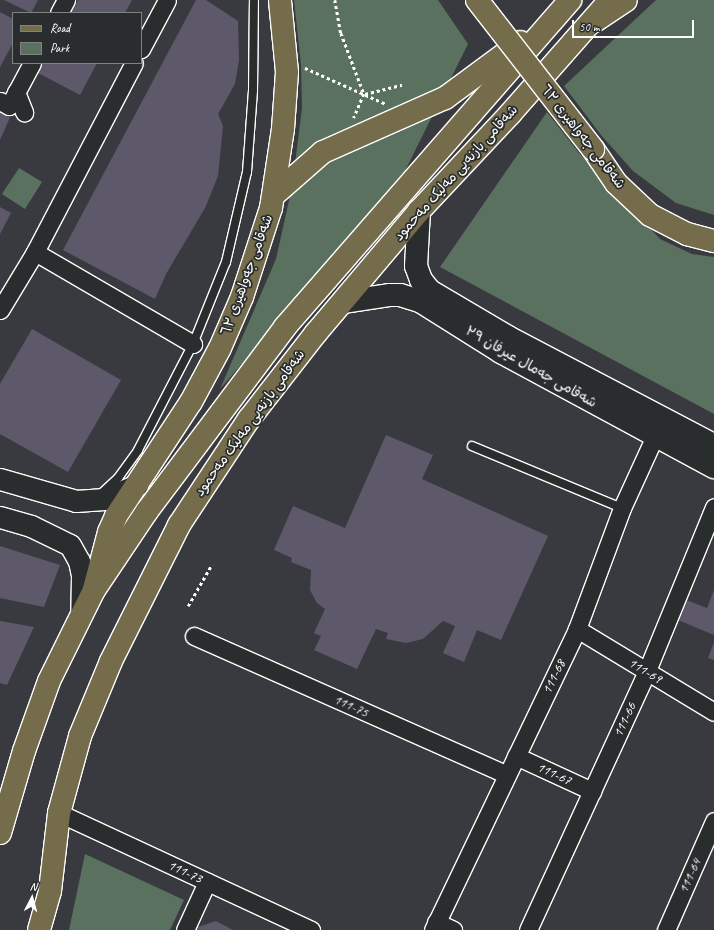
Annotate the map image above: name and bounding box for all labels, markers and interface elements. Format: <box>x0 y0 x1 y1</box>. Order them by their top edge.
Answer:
legend <box>12 12 142 64</box>
scale bar <box>574 12 696 38</box>
text: 50 m <box>579 19 599 35</box>
text: Road <box>50 20 70 36</box>
text: Park <box>50 40 69 56</box>
street label: شەقامی جەواهیری ٦٣ <box>537 82 629 192</box>
street label: شەقامی بازنەیی مەلیک مەحمود <box>391 102 521 244</box>
street label: شەقامی جەواهیری ٦٣ <box>217 212 277 338</box>
street label: شەقامی جەمال عیرفان ٣٩ <box>462 322 600 412</box>
street label: شەقامی بازنەیی مەلیک مەحمود <box>191 346 309 500</box>
street label: 111-69 <box>625 655 665 687</box>
street label: 111-68 <box>539 657 569 697</box>
street label: 111-75 <box>331 691 371 721</box>
street label: 111-66 <box>610 700 640 740</box>
street label: 111-67 <box>534 759 574 789</box>
street label: 111-64 <box>675 856 705 896</box>
street label: 111-73 <box>165 857 205 887</box>
north arrow <box>12 878 52 918</box>
text: N <box>29 879 37 893</box>

